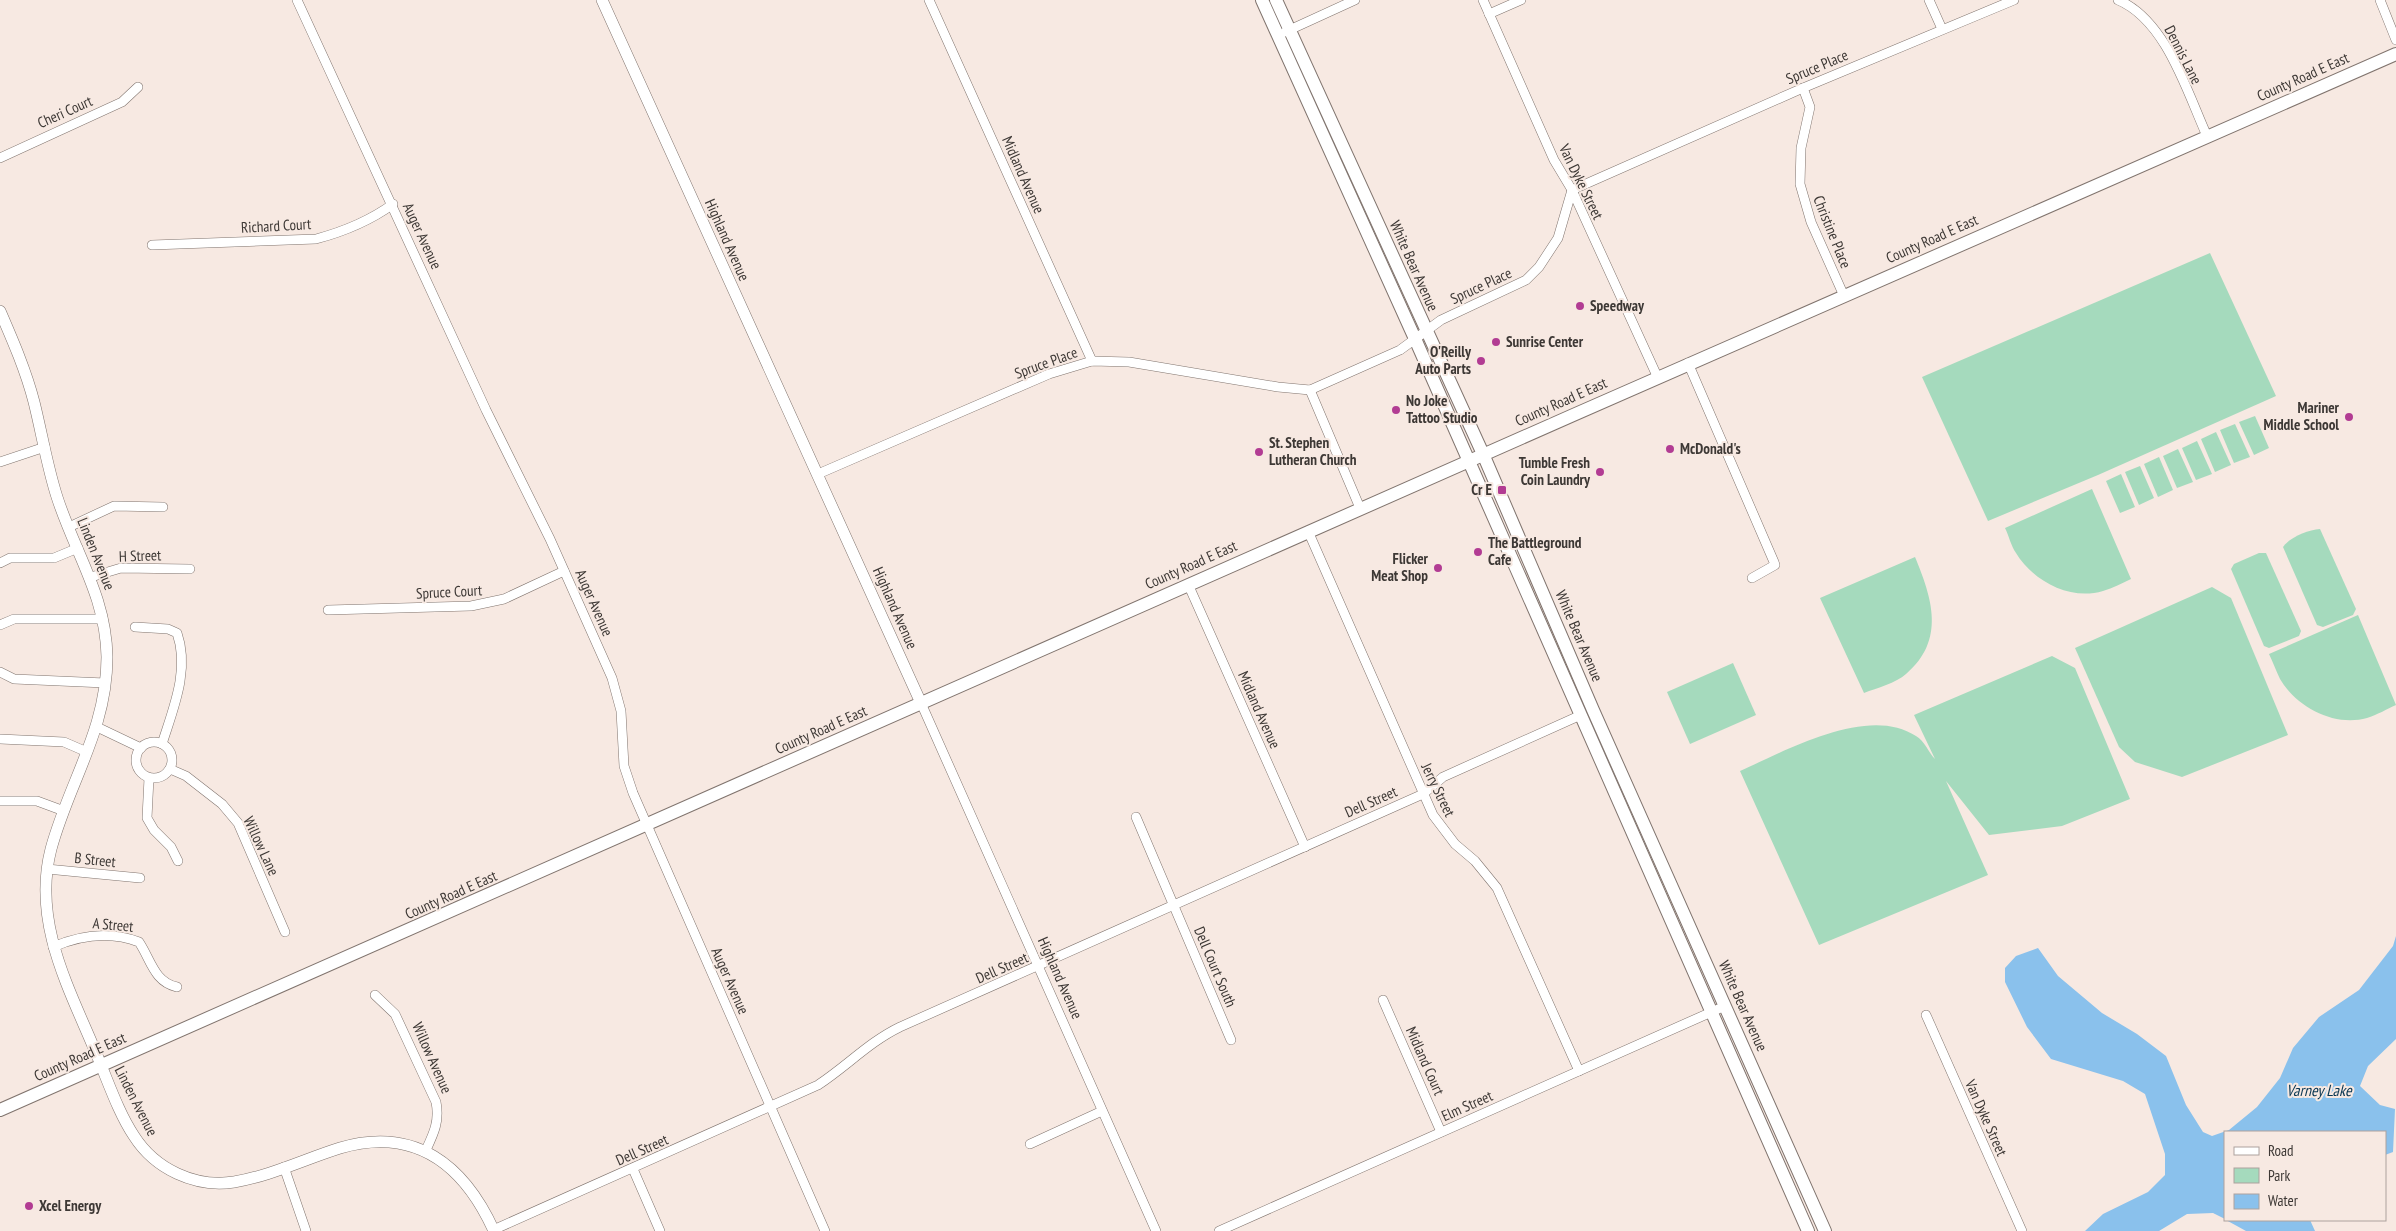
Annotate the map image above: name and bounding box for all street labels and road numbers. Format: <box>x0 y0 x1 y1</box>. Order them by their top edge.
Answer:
street label: Dennis Lane <box>2161 22 2206 87</box>
street label: Spruce Place <box>1783 45 1851 88</box>
street label: County Road E East <box>2254 48 2352 105</box>
street label: Cheri Court <box>34 91 95 132</box>
street label: Midland Avenue <box>998 133 1049 216</box>
street label: Van Dyke Street <box>1555 140 1608 223</box>
street label: Christine Place <box>1809 193 1856 271</box>
street label: Highland Avenue <box>701 196 754 284</box>
street label: Auger Avenue <box>399 200 446 272</box>
street label: County Road E East <box>1883 210 1981 267</box>
street label: Richard Court <box>240 214 312 237</box>
street label: White Bear Avenue <box>1386 217 1443 314</box>
street label: Spruce Place <box>1447 263 1515 308</box>
street label: Spruce Place <box>1012 342 1080 383</box>
street label: County Road E East <box>1512 373 1610 430</box>
street label: Linden Avenue <box>73 515 120 593</box>
street label: County Road E East <box>1142 536 1240 593</box>
street label: H Street <box>119 545 161 566</box>
street label: Highland Avenue <box>869 564 922 652</box>
street label: Auger Avenue <box>571 566 618 639</box>
street label: Spruce Court <box>415 580 482 603</box>
street label: White Bear Avenue <box>1552 587 1607 684</box>
street label: Midland Avenue <box>1234 668 1285 751</box>
street label: County Road E East <box>772 701 870 758</box>
street label: Jerry Street <box>1417 759 1460 820</box>
street label: Dell Street <box>1342 782 1400 821</box>
street label: Willow Lane <box>239 813 283 878</box>
street label: B Street <box>74 848 117 871</box>
street label: County Road E East <box>402 866 500 923</box>
street label: A Street <box>92 913 134 936</box>
street label: Dell Court South <box>1190 924 1241 1010</box>
street label: Highland Avenue <box>1034 934 1087 1022</box>
street label: Auger Avenue <box>707 944 754 1017</box>
street label: Dell Street <box>973 948 1031 987</box>
street label: White Bear Avenue <box>1715 957 1772 1054</box>
street label: Willow Avenue <box>408 1019 457 1096</box>
street label: Midland Court <box>1402 1024 1449 1098</box>
street label: County Road E East <box>31 1028 129 1085</box>
street label: Linden Avenue <box>111 1063 162 1139</box>
street label: Van Dyke Street <box>1961 1076 2012 1159</box>
street label: Elm Street <box>1438 1086 1495 1125</box>
street label: Dell Street <box>613 1130 671 1169</box>

